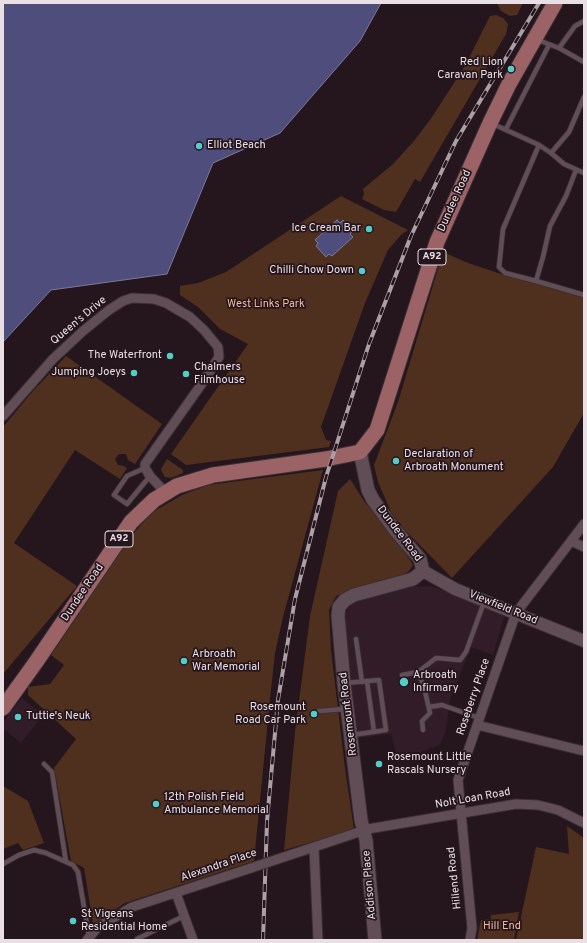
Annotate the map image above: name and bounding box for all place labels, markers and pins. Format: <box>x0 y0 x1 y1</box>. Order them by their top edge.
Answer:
place label: Red Lion Caravan Park <box>437 56 503 82</box>
marker: Red Lion Caravan Park <box>506 64 516 74</box>
place label: Elliot Beach <box>207 139 266 153</box>
marker: Elliot Beach <box>194 141 204 151</box>
place label: Ice Cream Bar <box>291 222 361 236</box>
marker: Ice Cream Bar <box>364 224 374 234</box>
place label: Chilli Chow Down <box>269 264 354 278</box>
marker: Chilli Chow Down <box>357 266 367 276</box>
place label: The Waterfront <box>88 349 162 363</box>
marker: The Waterfront <box>165 351 175 361</box>
place label: Chalmers Filmhouse <box>194 361 245 387</box>
place label: Jumping Joeys <box>51 366 126 380</box>
marker: Jumping Joeys <box>129 368 139 378</box>
marker: Chalmers Filmhouse <box>181 369 191 379</box>
place label: Declaration of Arbroath Monument <box>404 448 504 474</box>
marker: Declaration of Arbroath Monument <box>391 456 401 466</box>
place label: Arbroath War Memorial <box>192 648 260 674</box>
marker: Arbroath War Memorial <box>179 656 189 666</box>
place label: Arbroath Infirmary <box>413 669 458 695</box>
marker: Arbroath Infirmary <box>398 676 410 688</box>
place label: Rosemount Road Car Park <box>235 701 306 727</box>
marker: Rosemount Road Car Park <box>309 709 319 719</box>
place label: Tuttie's Neuk <box>26 710 91 724</box>
marker: Tuttie's Neuk <box>13 712 23 722</box>
place label: Rosemount Little Rascals Nursery <box>387 751 471 777</box>
marker: Rosemount Little Rascals Nursery <box>374 759 384 769</box>
place label: 12th Polish Field Ambulance Memorial <box>164 791 269 817</box>
marker: 12th Polish Field Ambulance Memorial <box>151 799 161 809</box>
place label: St Vigeans Residential Home <box>81 908 167 934</box>
marker: St Vigeans Residential Home <box>68 916 78 926</box>

